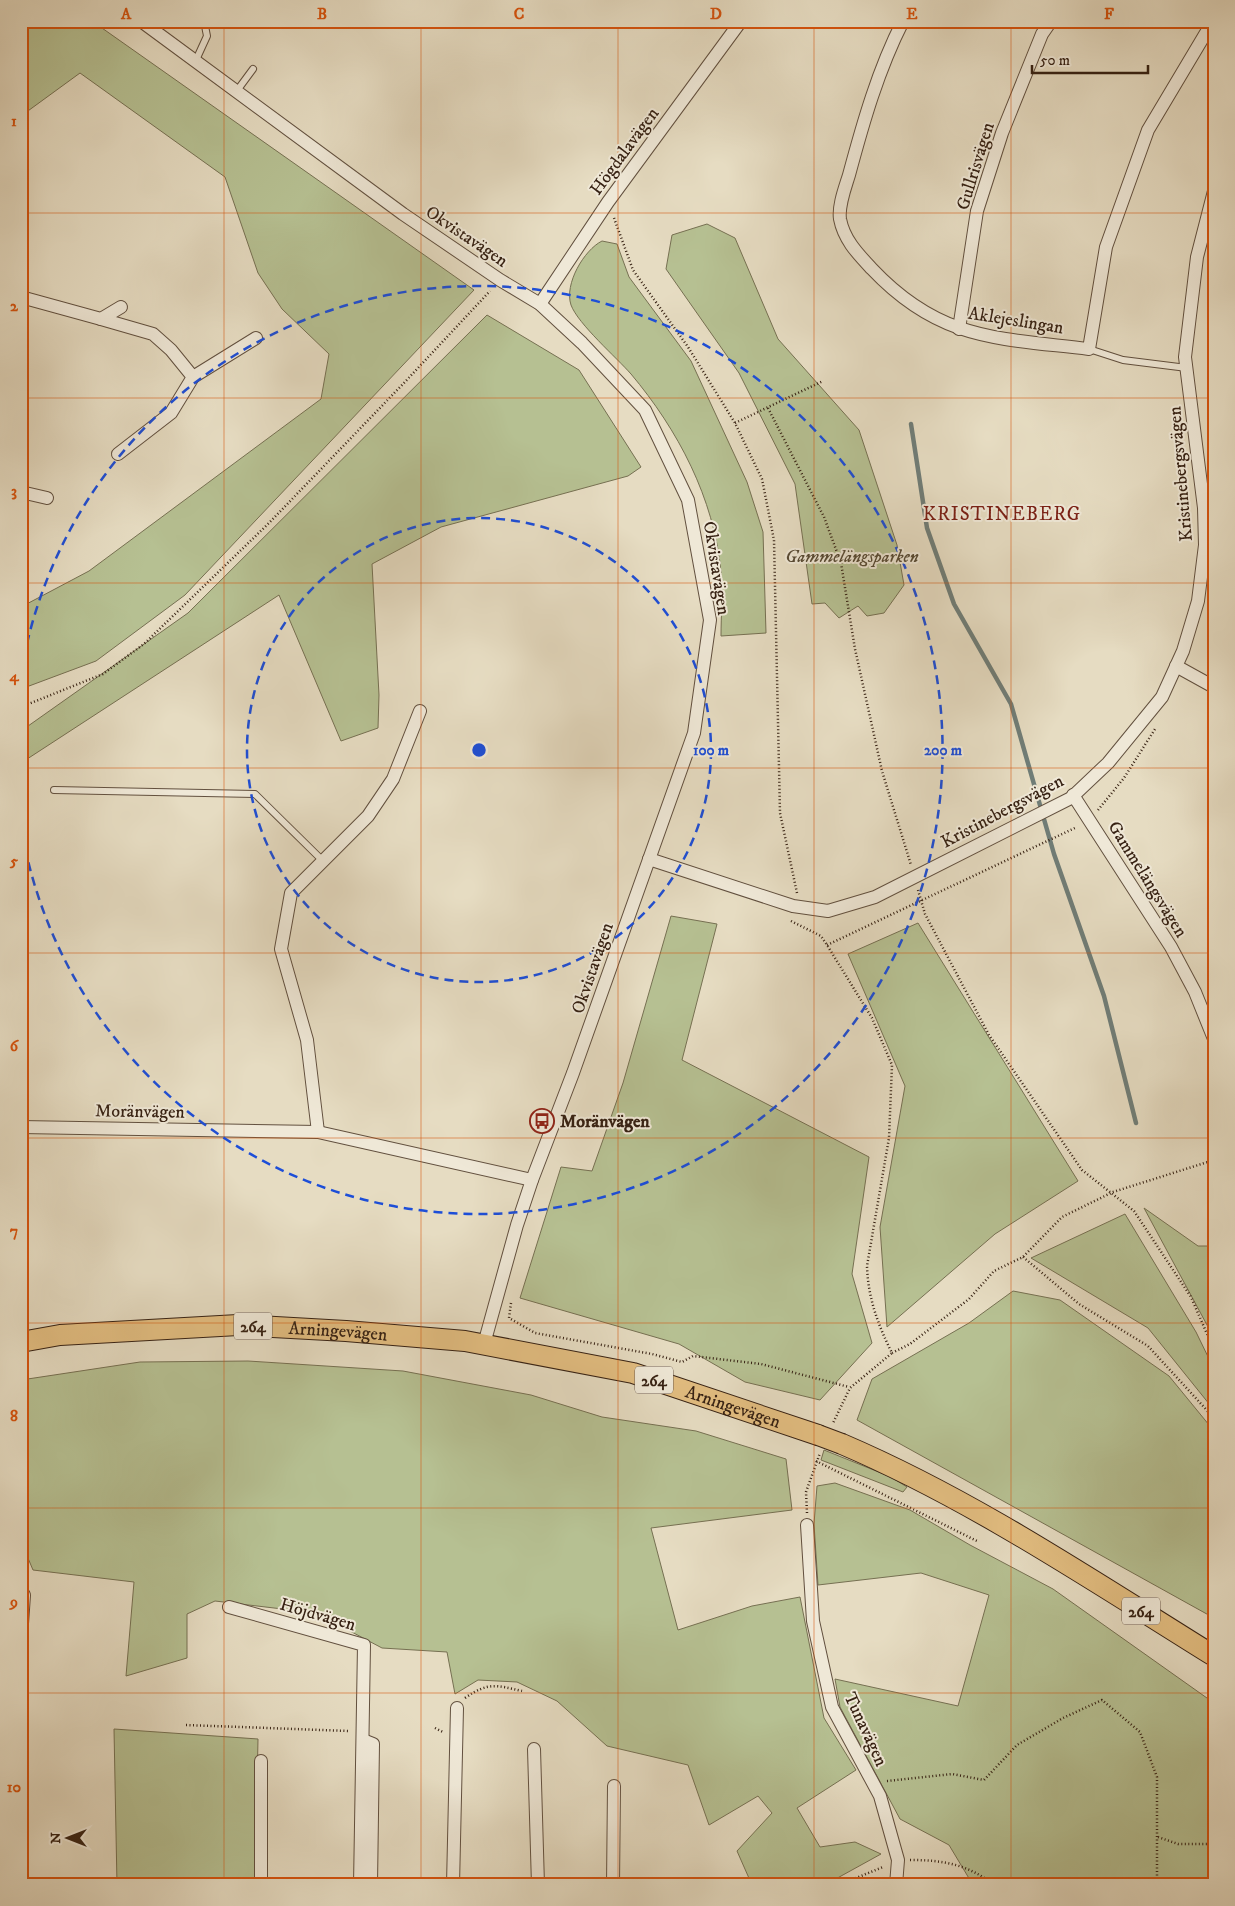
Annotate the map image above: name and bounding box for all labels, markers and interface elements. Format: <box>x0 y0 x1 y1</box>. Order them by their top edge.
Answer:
text: A <box>120 4 132 24</box>
text: B <box>317 4 327 24</box>
text: C <box>514 4 524 24</box>
text: D <box>710 4 722 24</box>
text: E <box>906 4 918 24</box>
text: F <box>1104 4 1114 24</box>
scale bar <box>1032 42 1149 74</box>
text: 50 m <box>1040 51 1070 70</box>
street label: Högdalavägen <box>586 103 664 200</box>
text: 1 <box>11 111 17 131</box>
street label: Gullrisvägen <box>952 119 1000 213</box>
street label: Okvistavägen <box>421 201 512 273</box>
text: 2 <box>10 296 19 316</box>
street label: Aklejeslingan <box>967 303 1066 339</box>
street label: Kristinebergsvägen <box>1164 405 1198 542</box>
text: 3 <box>11 481 17 501</box>
district label: KRISTINEBERG <box>923 503 1081 526</box>
street label: Okvistavägen <box>698 520 734 617</box>
park label: Gammelängsparken <box>785 546 919 568</box>
text: 4 <box>8 666 19 686</box>
centre of rings <box>470 741 488 759</box>
text: 100 m <box>693 741 730 760</box>
text: 200 m <box>924 741 963 760</box>
street label: Kristinebergsvägen <box>937 770 1068 853</box>
street label: Gammelängsvägen <box>1103 817 1192 942</box>
text: 5 <box>9 851 18 871</box>
street label: Okvistavägen <box>567 919 619 1017</box>
text: 6 <box>10 1036 20 1056</box>
street label: Moränvägen <box>95 1100 186 1124</box>
bus stop icon: Moränvägen <box>529 1108 555 1134</box>
place label: Moränvägen <box>560 1111 650 1133</box>
text: 7 <box>10 1221 18 1241</box>
road number: 264 <box>234 1312 272 1340</box>
street label: Arningevägen <box>288 1318 389 1346</box>
road number: 264 <box>635 1366 673 1394</box>
street label: Arningevägen <box>682 1381 784 1434</box>
text: 8 <box>10 1406 18 1426</box>
text: 9 <box>9 1592 18 1612</box>
street label: Höjdvägen <box>277 1594 359 1636</box>
road number: 264 <box>1122 1598 1160 1624</box>
street label: Tunavägen <box>838 1689 892 1770</box>
text: 10 <box>7 1777 22 1797</box>
north arrow <box>42 1814 92 1864</box>
text: N <box>47 1832 65 1844</box>

